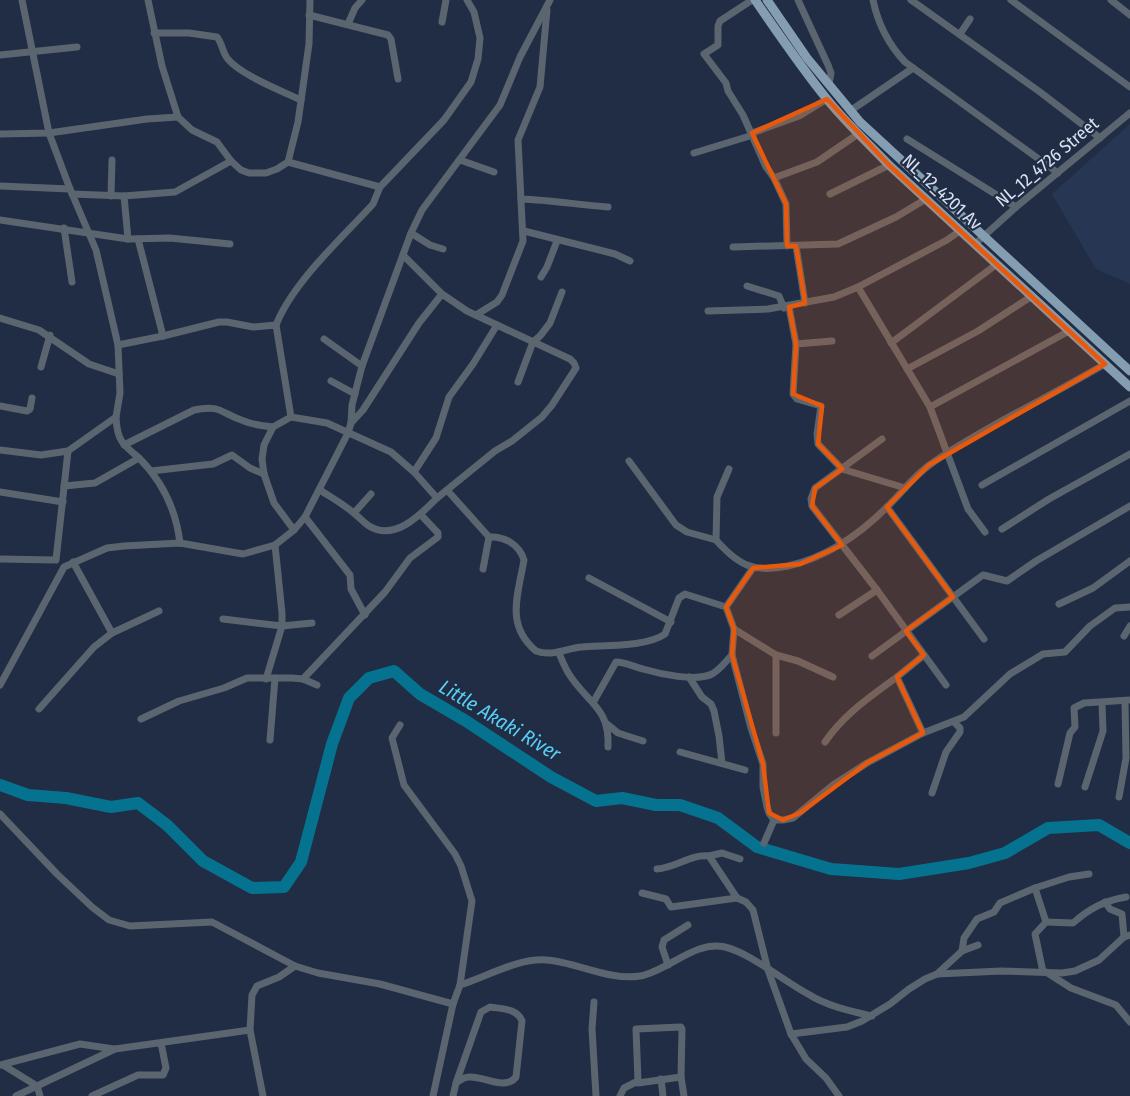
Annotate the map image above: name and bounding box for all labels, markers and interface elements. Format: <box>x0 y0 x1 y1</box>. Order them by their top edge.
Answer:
street label: NL_12_4726 Street <box>991 112 1103 211</box>
street label: NL_12_4201 Av <box>898 150 986 234</box>
water label: Little Akaki River <box>435 674 566 766</box>

